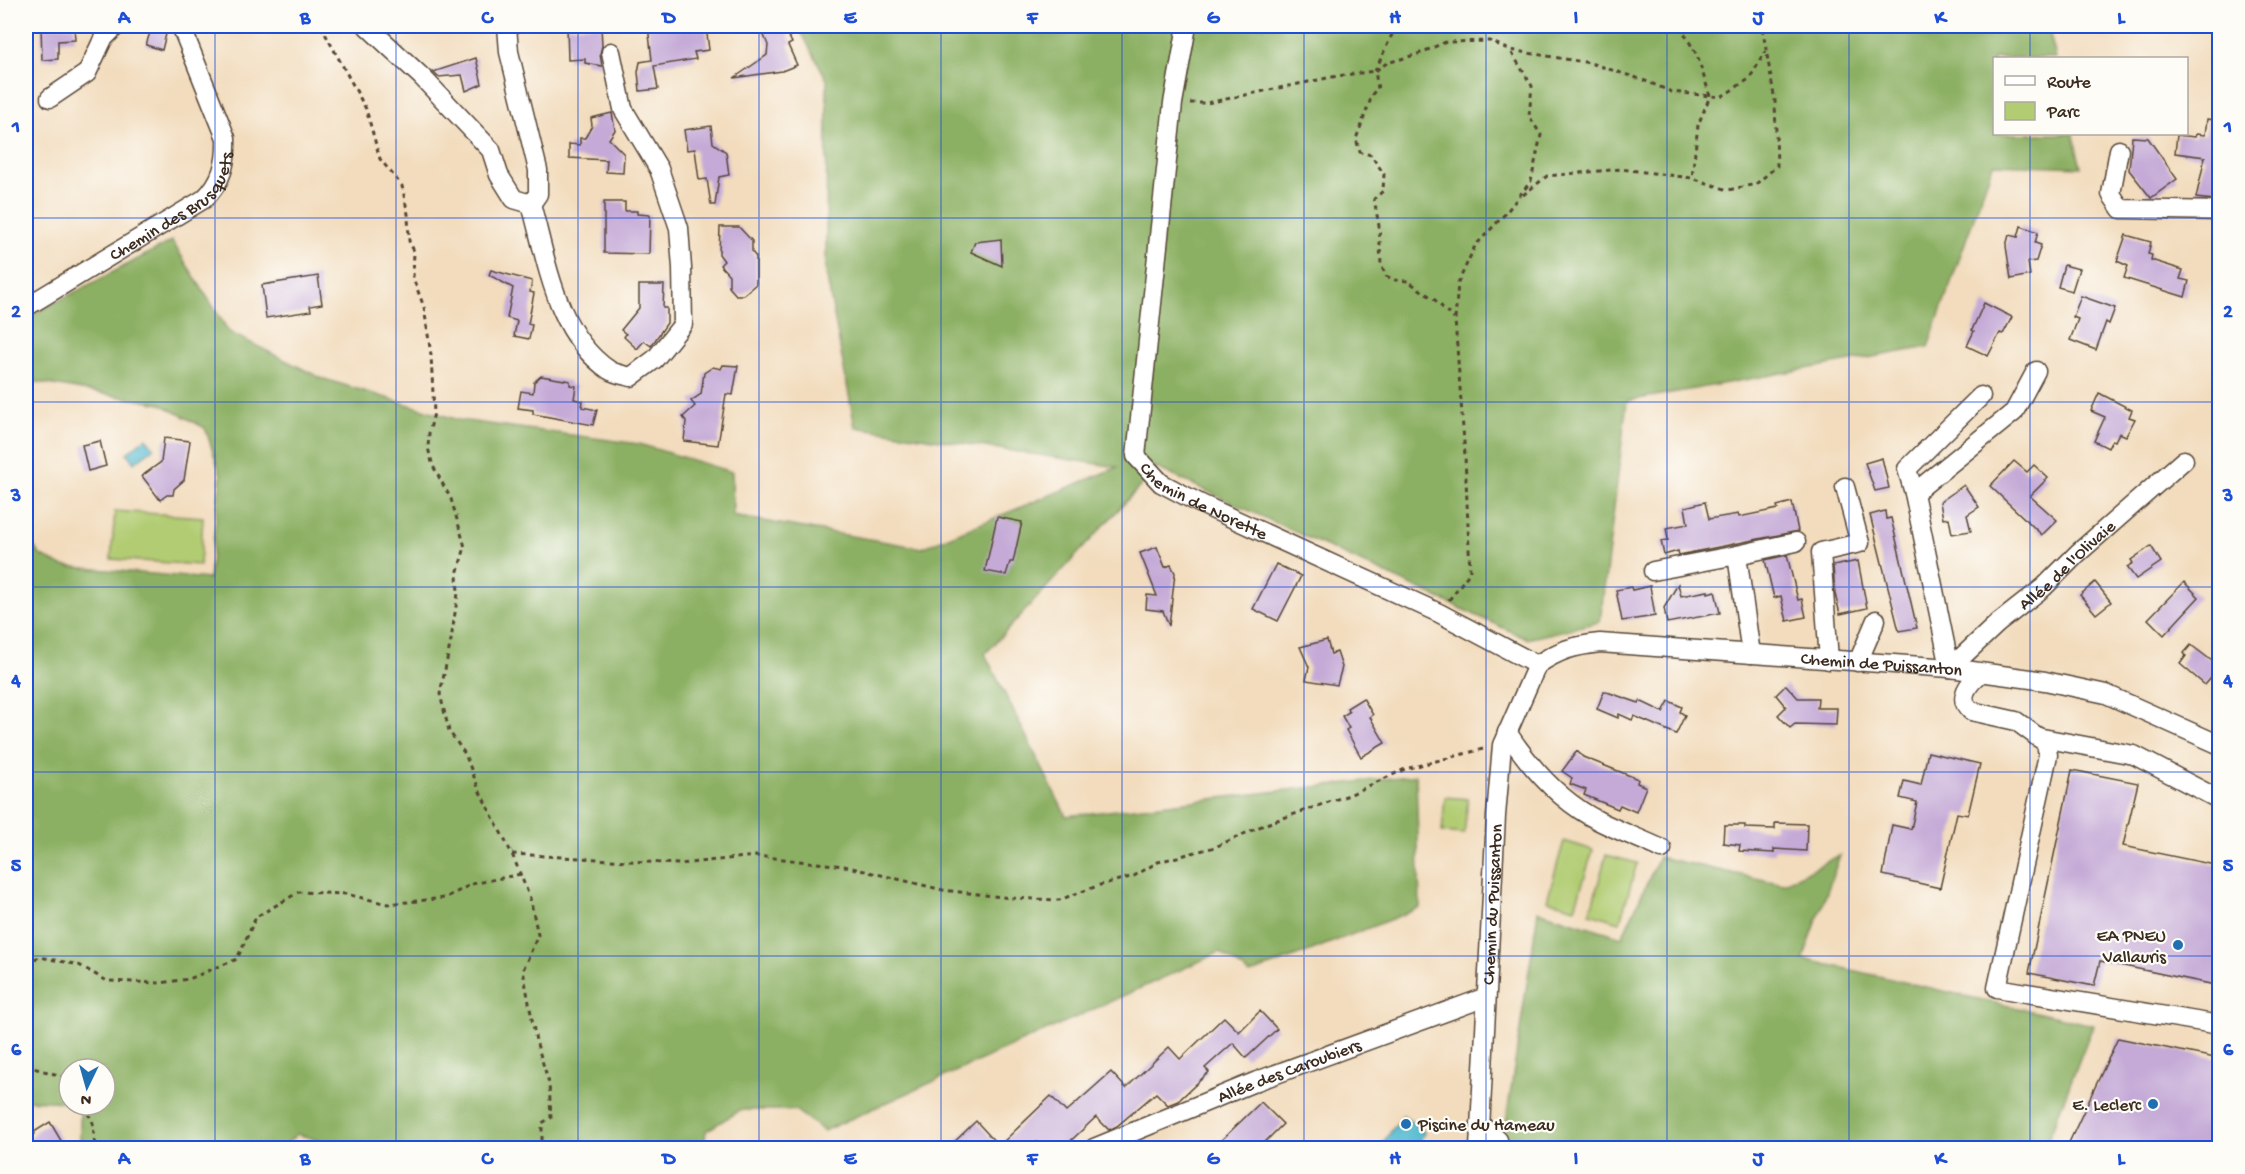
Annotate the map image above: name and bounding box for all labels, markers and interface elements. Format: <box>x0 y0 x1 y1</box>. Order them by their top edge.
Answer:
text: A <box>117 8 132 31</box>
text: B <box>299 8 311 31</box>
text: C <box>481 8 495 31</box>
text: D <box>660 8 676 31</box>
text: E <box>844 8 858 31</box>
text: F <box>1026 8 1039 31</box>
text: G <box>1207 8 1221 31</box>
text: H <box>1389 8 1401 31</box>
text: I <box>1574 8 1579 31</box>
text: J <box>1752 8 1765 31</box>
text: K <box>1933 8 1948 31</box>
text: L <box>2117 8 2126 31</box>
legend <box>1993 57 2188 135</box>
text: Route <box>2047 73 2092 94</box>
text: Parc <box>2046 103 2080 124</box>
text: 1 <box>11 117 20 140</box>
text: 1 <box>2223 117 2232 140</box>
street label: Chemin des Brusquets <box>106 150 239 267</box>
text: 2 <box>11 302 21 325</box>
text: 2 <box>2223 302 2233 325</box>
street label: Chemin de Norette <box>1134 459 1271 546</box>
text: 3 <box>10 486 21 509</box>
text: 3 <box>2222 486 2233 509</box>
street label: Allée de l'Olivaie <box>2015 516 2121 616</box>
street label: Chemin de Puissanton <box>1800 649 1964 683</box>
text: 4 <box>10 671 21 694</box>
text: 4 <box>2222 671 2233 694</box>
street label: Chemin du Puissanton <box>1479 823 1509 985</box>
text: 5 <box>11 856 22 879</box>
text: 5 <box>2223 856 2234 879</box>
place label: EA PNEU Vallauris <box>2097 927 2167 969</box>
marker: EA PNEU Vallauris <box>2171 938 2185 952</box>
street label: Allée des Caroubiers <box>1215 1035 1366 1109</box>
text: 6 <box>11 1040 22 1063</box>
text: 6 <box>2223 1040 2234 1063</box>
north arrow <box>57 1057 117 1117</box>
text: N <box>79 1088 92 1108</box>
place label: E. Leclerc <box>2072 1096 2142 1117</box>
marker: E. Leclerc <box>2146 1097 2160 1111</box>
place label: Piscine du Hameau <box>1417 1116 1555 1137</box>
marker: Piscine du Hameau <box>1399 1117 1413 1131</box>
text: A <box>117 1149 132 1172</box>
text: B <box>299 1149 311 1172</box>
text: C <box>481 1149 495 1172</box>
text: D <box>660 1149 676 1172</box>
text: E <box>844 1149 858 1172</box>
text: F <box>1026 1149 1039 1172</box>
text: G <box>1207 1149 1221 1172</box>
text: H <box>1389 1149 1401 1172</box>
text: I <box>1574 1149 1579 1172</box>
text: J <box>1752 1149 1765 1172</box>
text: K <box>1933 1149 1948 1172</box>
text: L <box>2117 1149 2126 1172</box>

